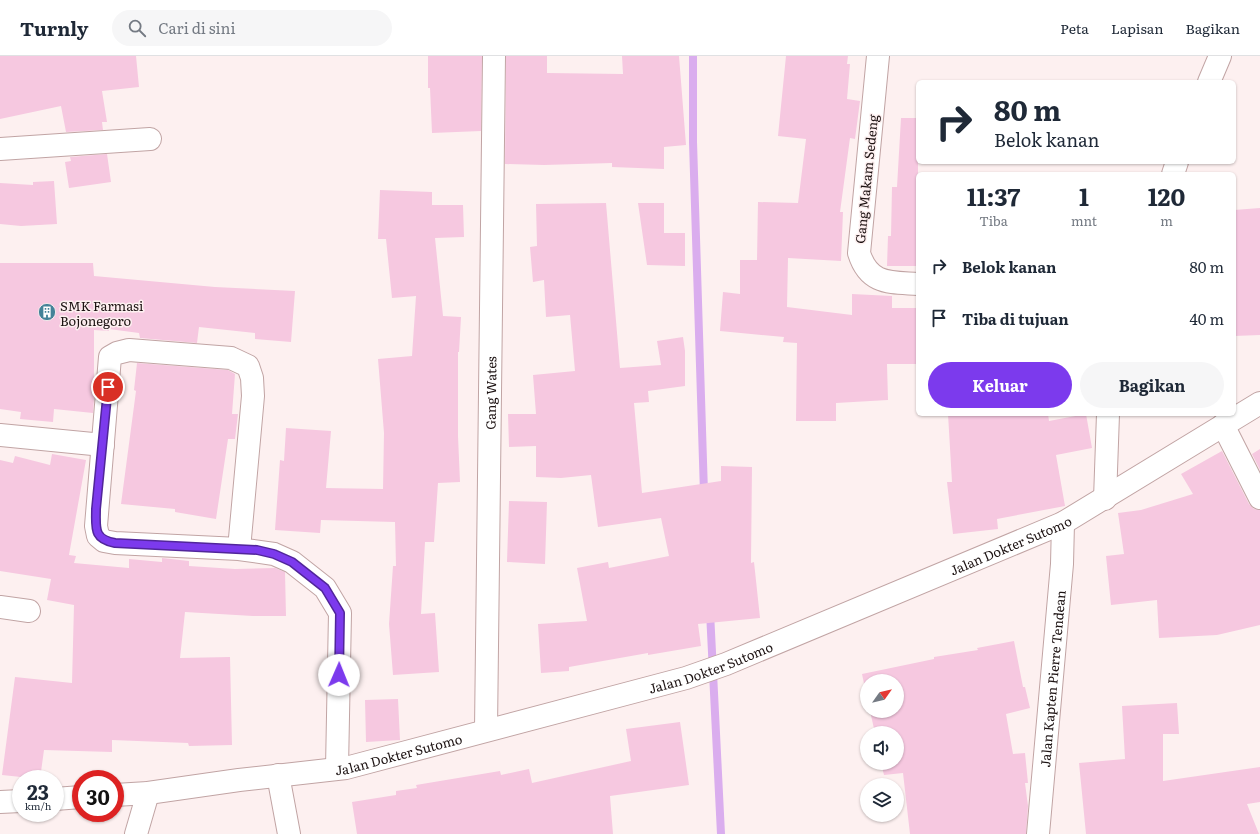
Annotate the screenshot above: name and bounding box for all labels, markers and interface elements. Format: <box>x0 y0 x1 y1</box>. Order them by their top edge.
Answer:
search box <box>112 10 392 46</box>
text: Turnly <box>20 14 88 42</box>
text: Cari di sini <box>158 16 236 39</box>
icon: search <box>126 17 148 39</box>
text: Peta <box>1060 18 1089 38</box>
text: Lapisan <box>1111 18 1164 38</box>
text: Bagikan <box>1186 18 1240 38</box>
text: 80 m <box>994 88 1061 130</box>
icon: right <box>928 96 980 148</box>
street label: Gang Makam Sedeng <box>850 113 882 244</box>
text: Belok kanan <box>994 126 1099 153</box>
text: 11:37 <box>967 178 1020 213</box>
text: 1 <box>1079 178 1089 213</box>
text: 120 <box>1148 178 1185 213</box>
text: Tiba <box>979 211 1008 230</box>
text: mnt <box>1071 211 1097 230</box>
text: m <box>1160 211 1173 230</box>
icon: right <box>928 255 950 277</box>
text: Belok kanan <box>962 255 1056 278</box>
text: 80 m <box>1190 255 1224 278</box>
place label: SMK Farmasi Bojonegoro <box>60 296 144 330</box>
building icon: SMK Farmasi Bojonegoro <box>37 302 57 322</box>
icon: arrive <box>928 307 950 329</box>
text: Tiba di tujuan <box>962 307 1069 330</box>
text: 40 m <box>1190 307 1224 330</box>
street label: Gang Wates <box>480 356 500 430</box>
button: Keluar <box>928 362 1072 408</box>
button: Bagikan <box>1080 362 1224 408</box>
pin <box>91 370 125 404</box>
icon: arrive <box>97 376 119 398</box>
street label: Jalan Dokter Sutomo <box>947 510 1075 579</box>
street label: Jalan Kapten Pierre Tendean <box>1034 589 1069 768</box>
street label: Jalan Dokter Sutomo <box>646 636 776 697</box>
position arrow <box>318 654 360 696</box>
north arrow <box>860 674 904 718</box>
map controls <box>860 674 904 822</box>
button: sound <box>860 726 904 770</box>
street label: Jalan Dokter Sutomo <box>334 728 464 779</box>
speed limit sign: 30 <box>72 770 124 822</box>
text: 23 <box>27 776 49 806</box>
button: layers <box>860 778 904 822</box>
text: km/h <box>25 798 51 813</box>

